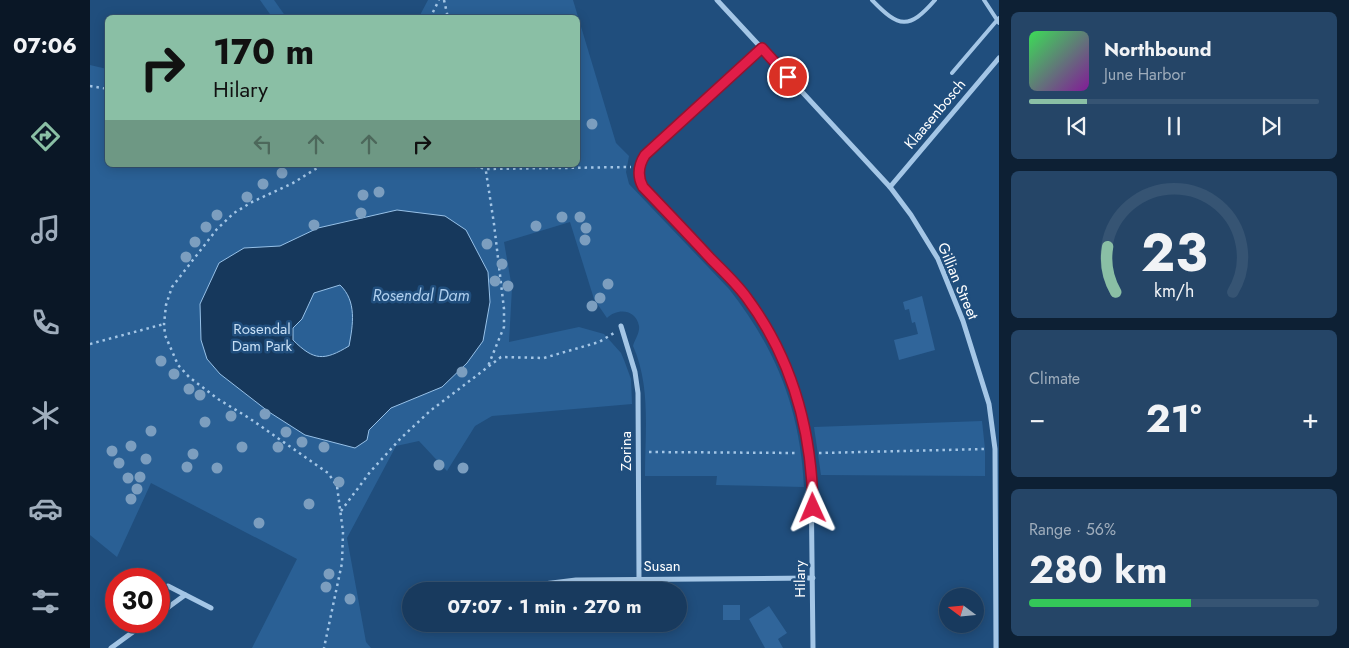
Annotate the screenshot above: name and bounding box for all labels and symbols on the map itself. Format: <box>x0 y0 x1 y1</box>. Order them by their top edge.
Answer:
pin <box>767 56 809 98</box>
street label: Klaasenbosch <box>899 74 971 154</box>
street label: Gillian Street <box>932 239 984 323</box>
water label: Rosendal Dam <box>372 284 470 307</box>
park label: Rosendal Dam Park <box>232 318 293 357</box>
street label: Zorina <box>615 431 637 471</box>
position arrow <box>786 481 838 533</box>
street label: Susan <box>643 555 681 577</box>
street label: Hilary <box>789 560 811 598</box>
speed limit sign: 30 <box>105 568 170 633</box>
north arrow <box>939 588 984 632</box>

